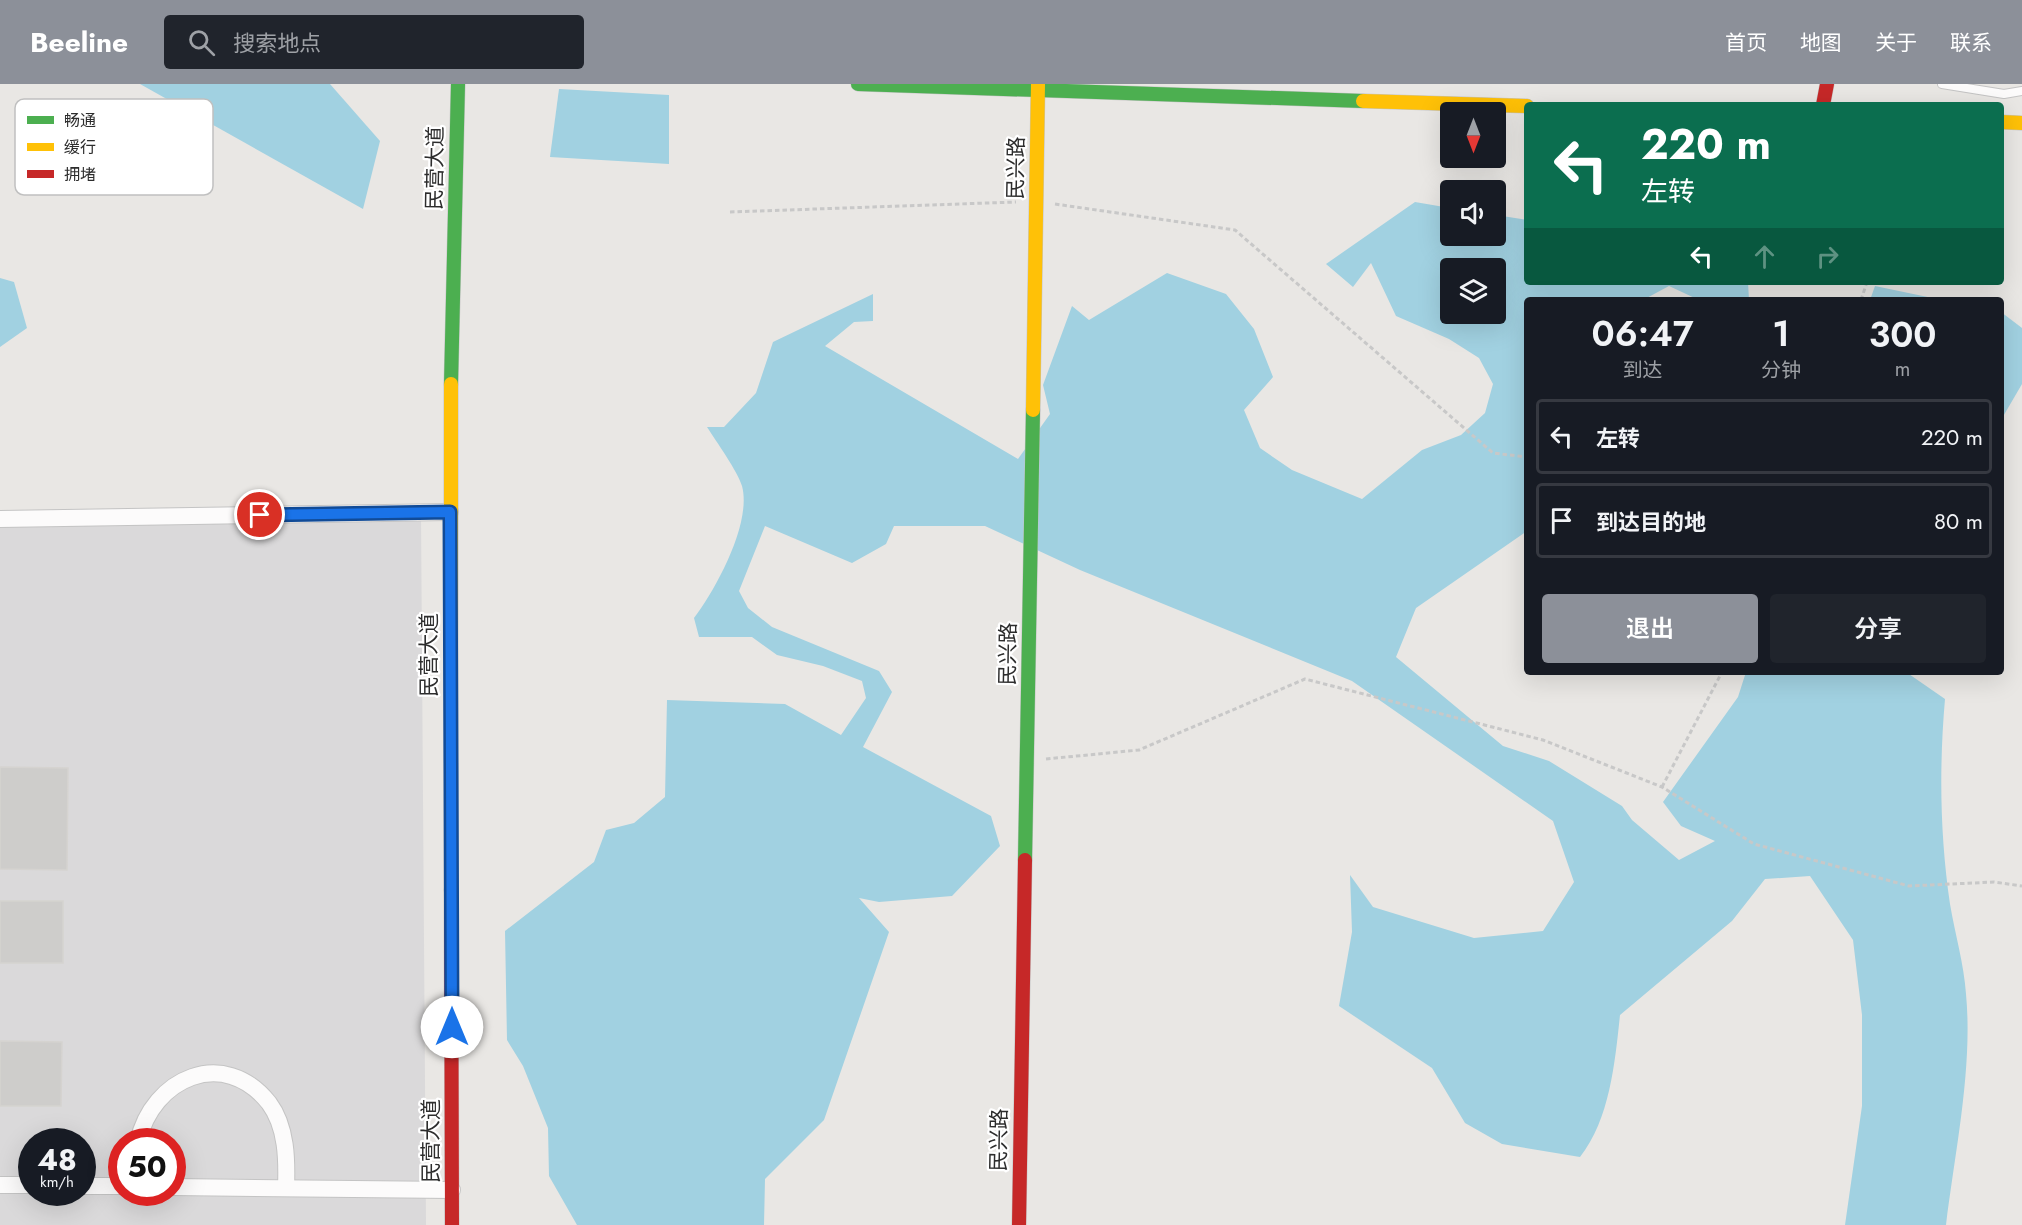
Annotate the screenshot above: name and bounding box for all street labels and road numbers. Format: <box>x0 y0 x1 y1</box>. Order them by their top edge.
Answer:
street label: 民营大道 <box>419 126 451 210</box>
street label: 民兴路 <box>1000 136 1032 200</box>
street label: 民营大道 <box>414 613 444 697</box>
street label: 民兴路 <box>992 622 1024 686</box>
street label: 民营大道 <box>416 1099 446 1183</box>
street label: 民兴路 <box>983 1108 1015 1172</box>

